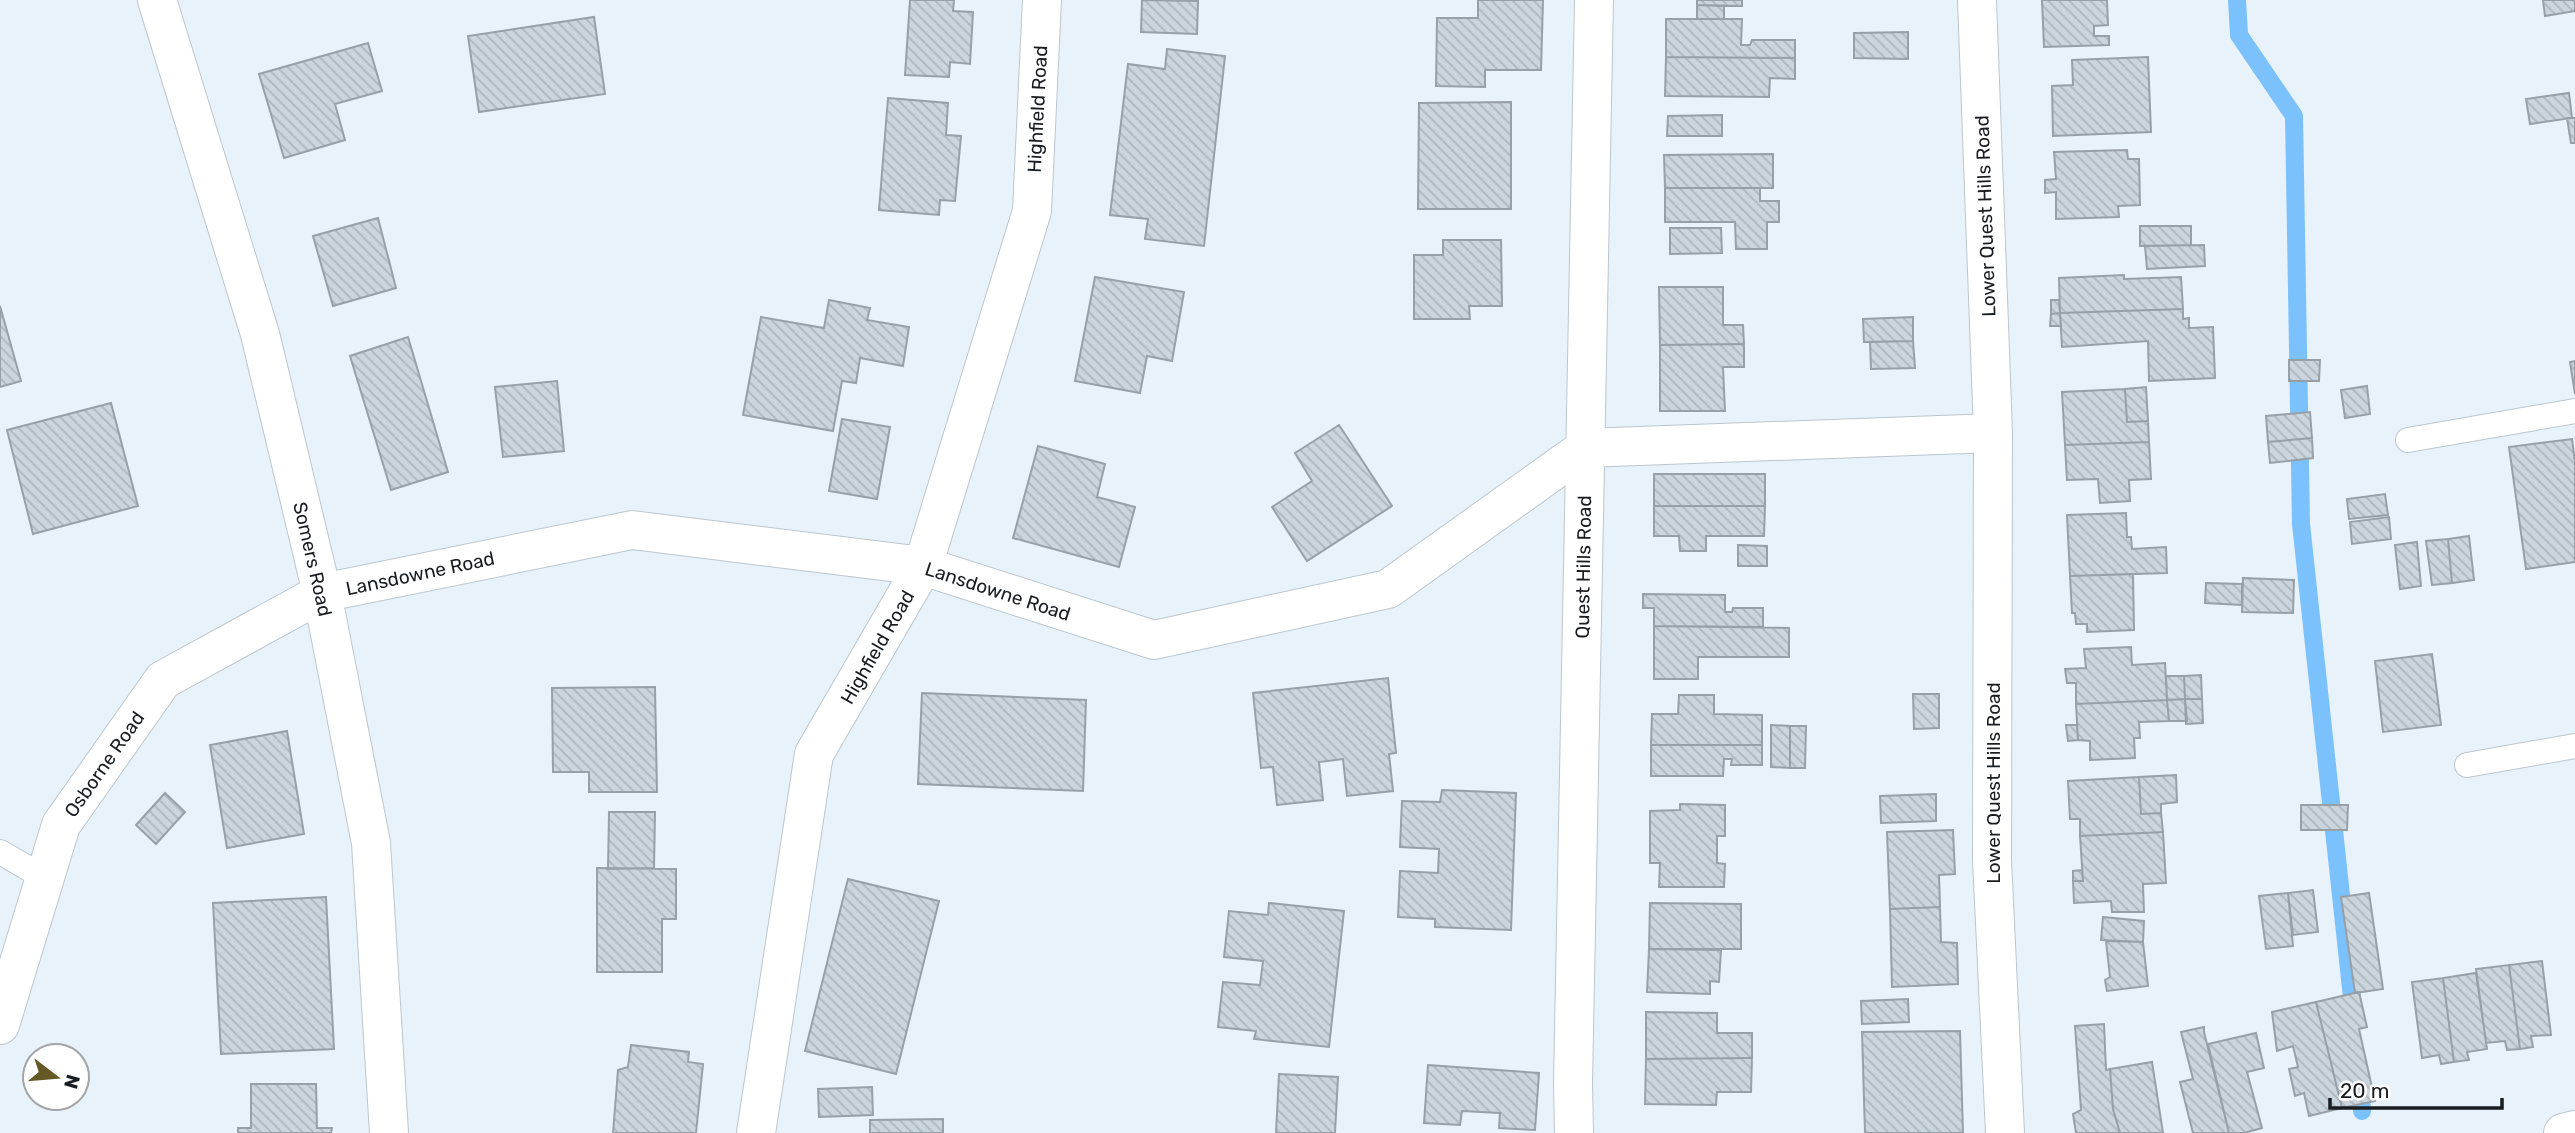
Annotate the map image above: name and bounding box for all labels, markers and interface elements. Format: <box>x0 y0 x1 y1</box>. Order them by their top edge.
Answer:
street label: Highfield Road <box>1023 45 1052 173</box>
street label: Lower Quest Hills Road <box>1970 115 2001 317</box>
street label: Quest Hills Road <box>1571 495 1596 639</box>
street label: Somers Road <box>288 500 337 619</box>
street label: Lansdowne Road <box>344 546 497 600</box>
street label: Lansdowne Road <box>922 557 1073 626</box>
street label: Highfield Road <box>836 586 919 708</box>
street label: Lower Quest Hills Road <box>1982 682 2005 884</box>
street label: Osborne Road <box>59 707 149 822</box>
north arrow <box>21 1042 91 1112</box>
scale bar <box>2330 1066 2502 1110</box>
text: N <box>59 1072 85 1091</box>
text: 20 m <box>2340 1078 2389 1103</box>

